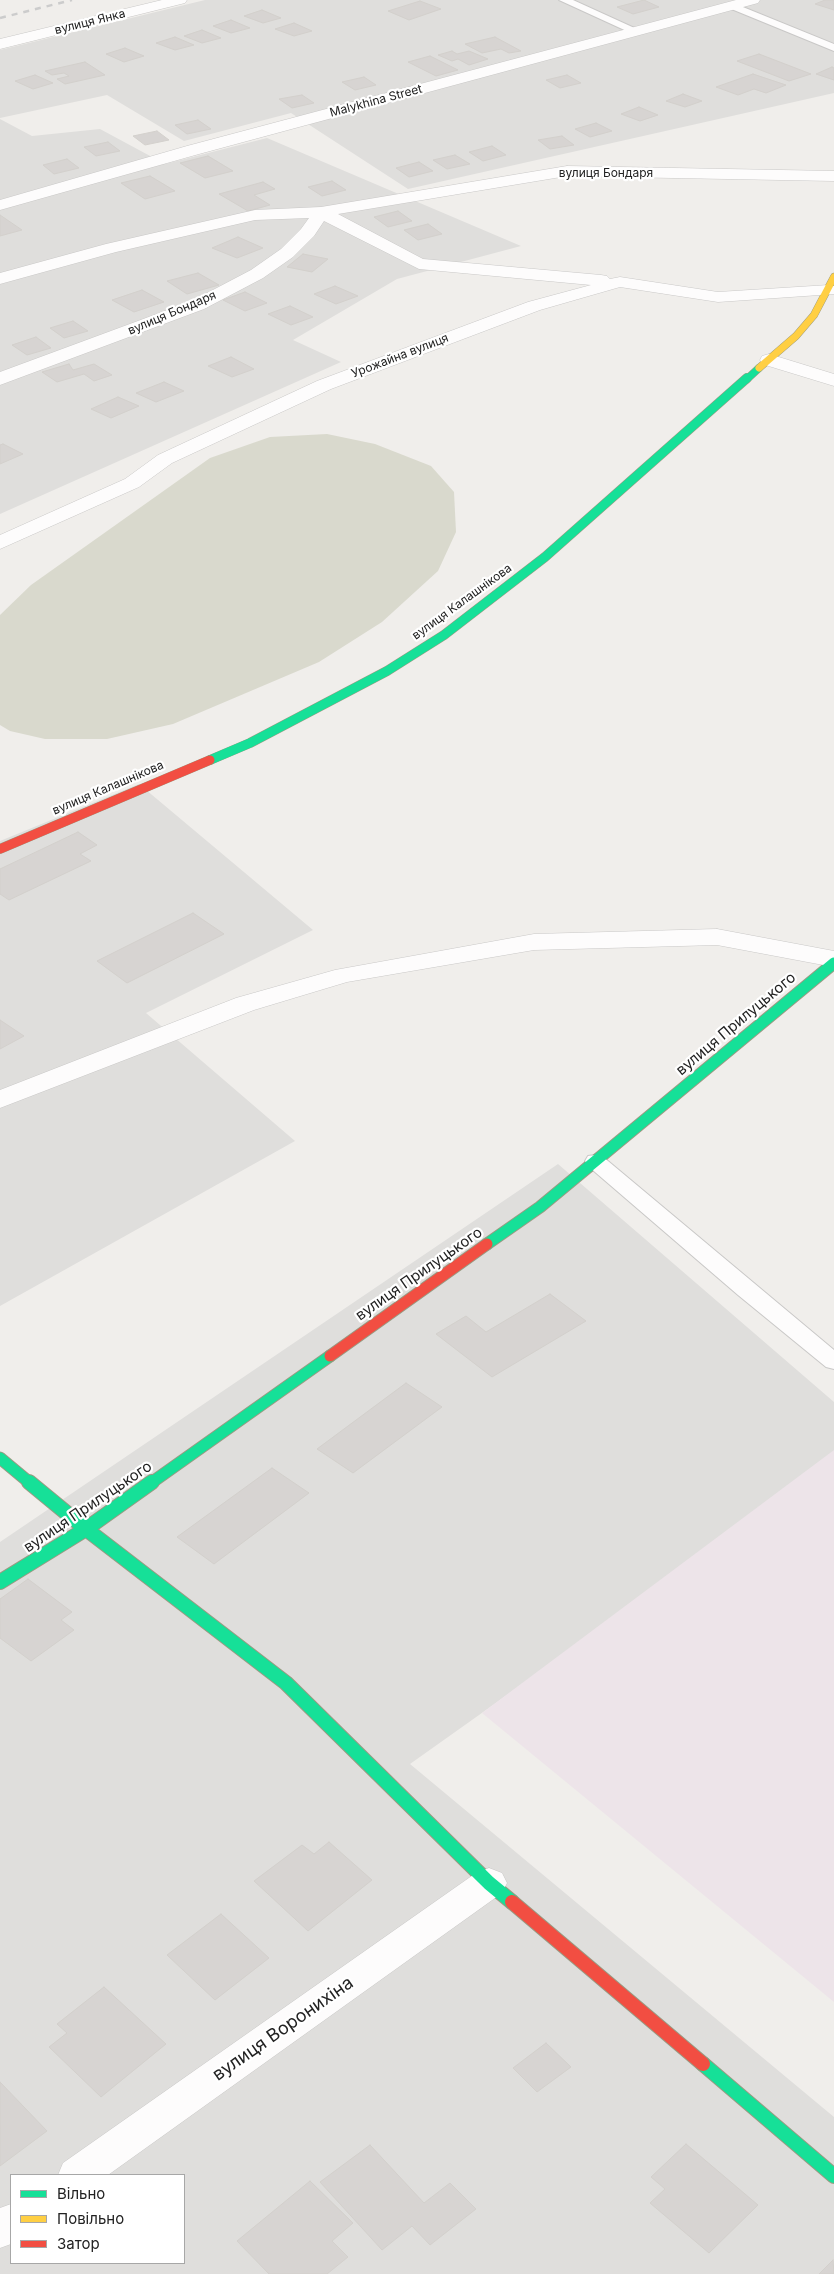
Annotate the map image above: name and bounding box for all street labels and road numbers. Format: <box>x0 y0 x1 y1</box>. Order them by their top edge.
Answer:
street label: вулиця Янка <box>53 6 127 38</box>
street label: Malykhina Street <box>328 82 424 120</box>
street label: вулиця Бондаря <box>559 166 653 180</box>
street label: вулиця Бондаря <box>126 288 218 338</box>
street label: Урожайна вулиця <box>349 331 451 381</box>
street label: вулиця Калашнікова <box>409 561 515 643</box>
street label: вулиця Калашнікова <box>50 758 166 818</box>
street label: вулиця Прилуцького <box>673 969 799 1079</box>
street label: вулиця Прилуцького <box>352 1223 486 1325</box>
street label: вулиця Прилуцького <box>21 1457 155 1557</box>
street label: вулиця Воронихіна <box>208 1972 358 2086</box>

